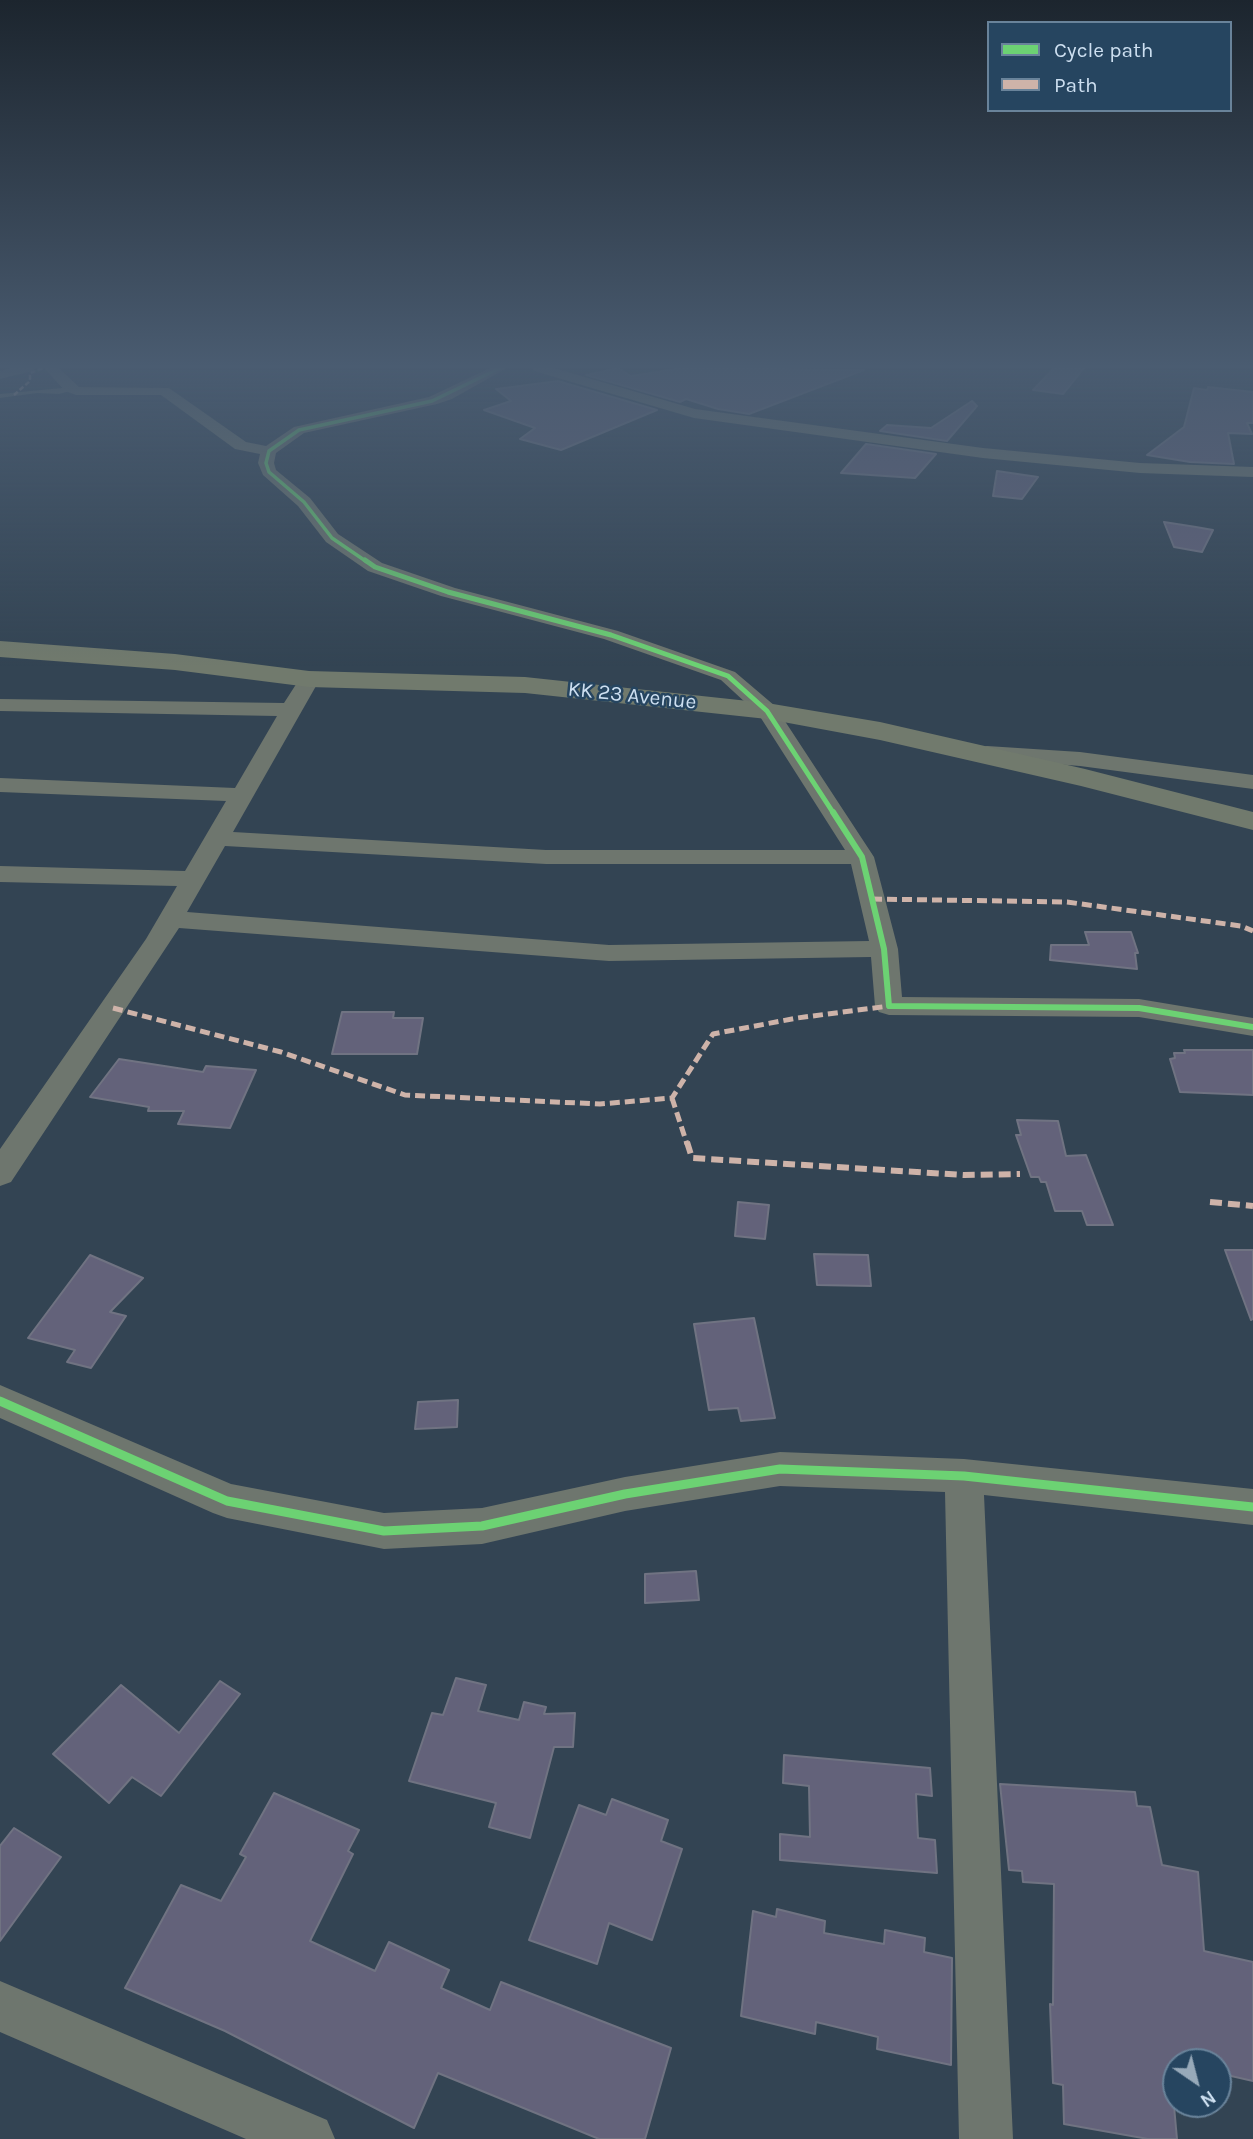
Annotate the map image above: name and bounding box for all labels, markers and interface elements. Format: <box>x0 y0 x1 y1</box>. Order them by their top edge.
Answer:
legend <box>987 21 1232 112</box>
text: Cycle path <box>1054 38 1154 62</box>
text: Path <box>1054 73 1098 97</box>
street label: KK 23 Avenue <box>566 677 698 715</box>
north arrow <box>1162 2048 1232 2118</box>
text: N <box>1196 2086 1220 2111</box>

